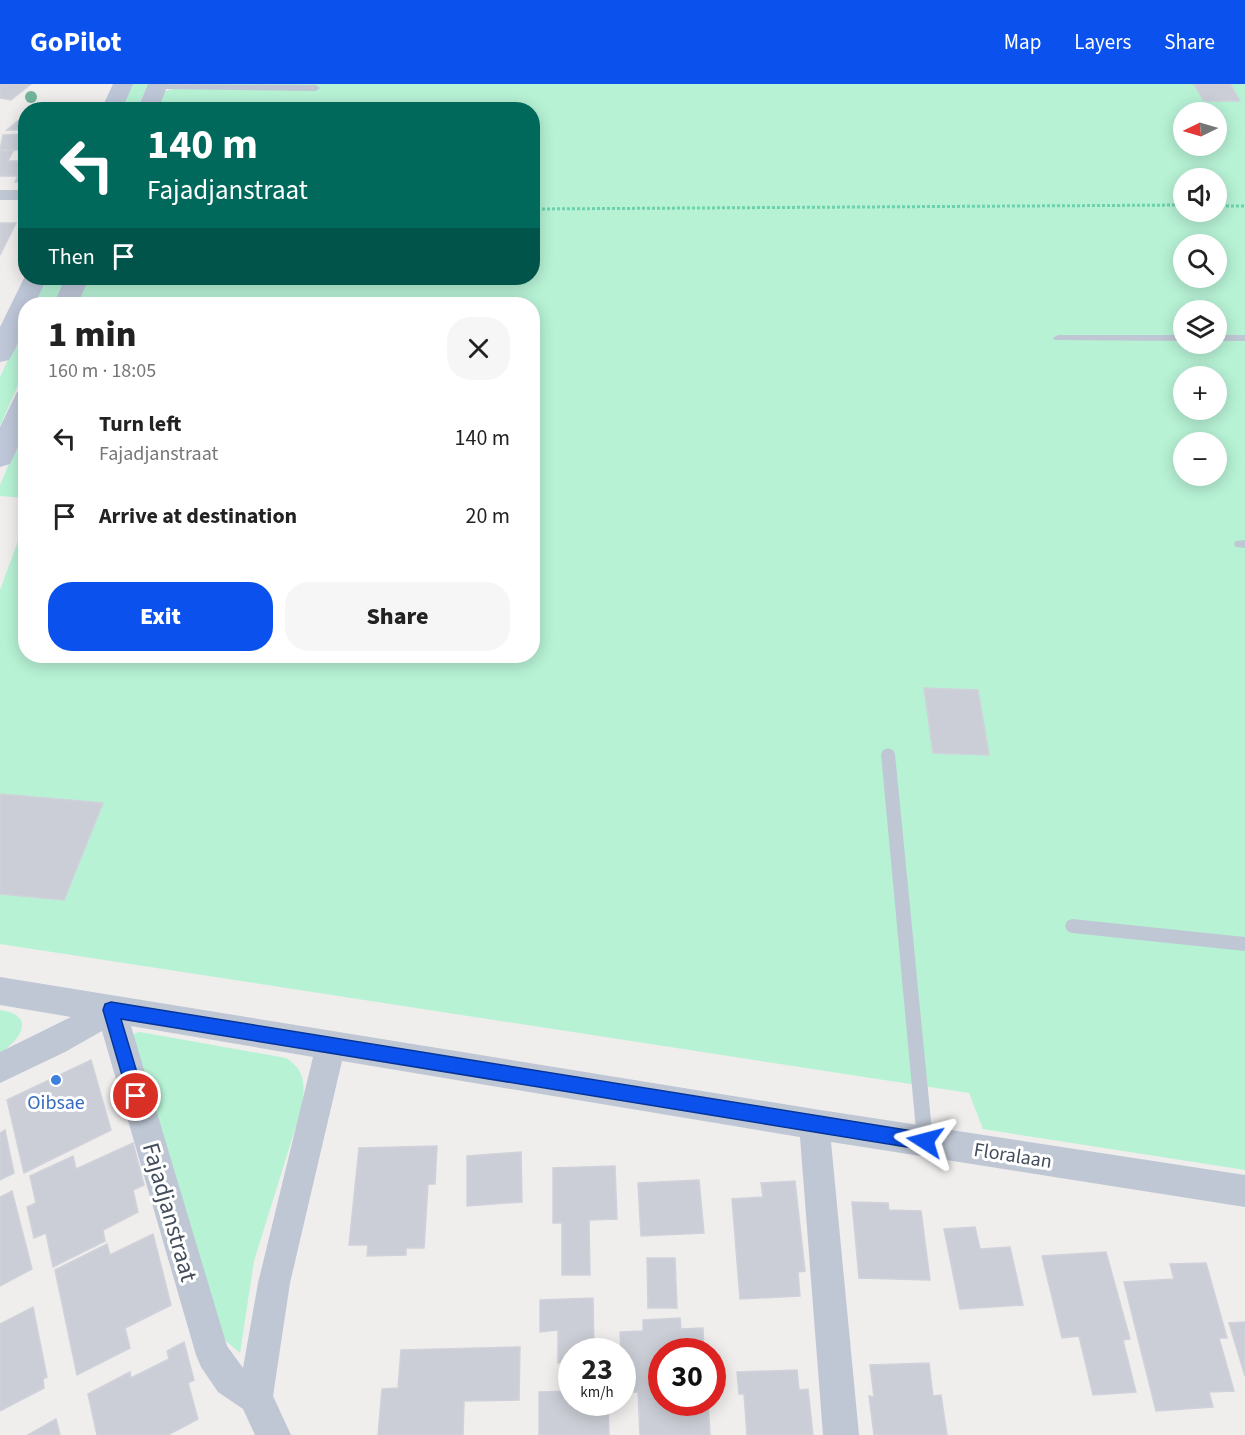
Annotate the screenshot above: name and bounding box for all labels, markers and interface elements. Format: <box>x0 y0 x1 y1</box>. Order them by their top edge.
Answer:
text: GoPilot <box>30 22 121 62</box>
text: Map <box>1004 27 1041 57</box>
text: Layers <box>1074 27 1131 57</box>
text: Share <box>1164 27 1215 57</box>
north arrow <box>1173 102 1227 156</box>
map controls <box>1173 102 1227 486</box>
text: 140 m <box>147 115 258 175</box>
icon: left <box>48 126 126 204</box>
button: sound <box>1173 168 1227 222</box>
text: Fajadjanstraat <box>147 171 308 210</box>
button: search <box>1173 234 1227 288</box>
icon: arrive <box>107 240 140 273</box>
text: Then <box>48 241 95 273</box>
button: layers <box>1173 300 1227 354</box>
text: 1 min <box>48 309 136 360</box>
button: close <box>447 317 510 380</box>
text: 160 m · 18:05 <box>48 357 156 385</box>
button: + <box>1173 366 1227 420</box>
text: Turn left <box>99 408 181 440</box>
icon: left <box>48 422 81 455</box>
text: 140 m <box>455 422 510 454</box>
button: − <box>1173 432 1227 486</box>
text: Fajadjanstraat <box>99 440 218 468</box>
icon: arrive <box>48 500 81 533</box>
text: Arrive at destination <box>99 500 297 532</box>
text: 20 m <box>465 500 510 532</box>
button: Exit <box>48 582 273 651</box>
button: Share <box>285 582 510 651</box>
pin <box>110 1070 161 1121</box>
marker: Oibsae <box>49 1073 63 1087</box>
icon: arrive <box>119 1079 152 1112</box>
place label: Oibsae <box>27 1089 85 1117</box>
position arrow <box>893 1109 957 1173</box>
street label: Floralaan <box>972 1136 1054 1176</box>
street label: Fajadjanstraat <box>133 1139 206 1286</box>
speed limit sign: 30 <box>648 1338 726 1416</box>
text: 23 <box>581 1348 613 1391</box>
text: km/h <box>580 1382 614 1403</box>

